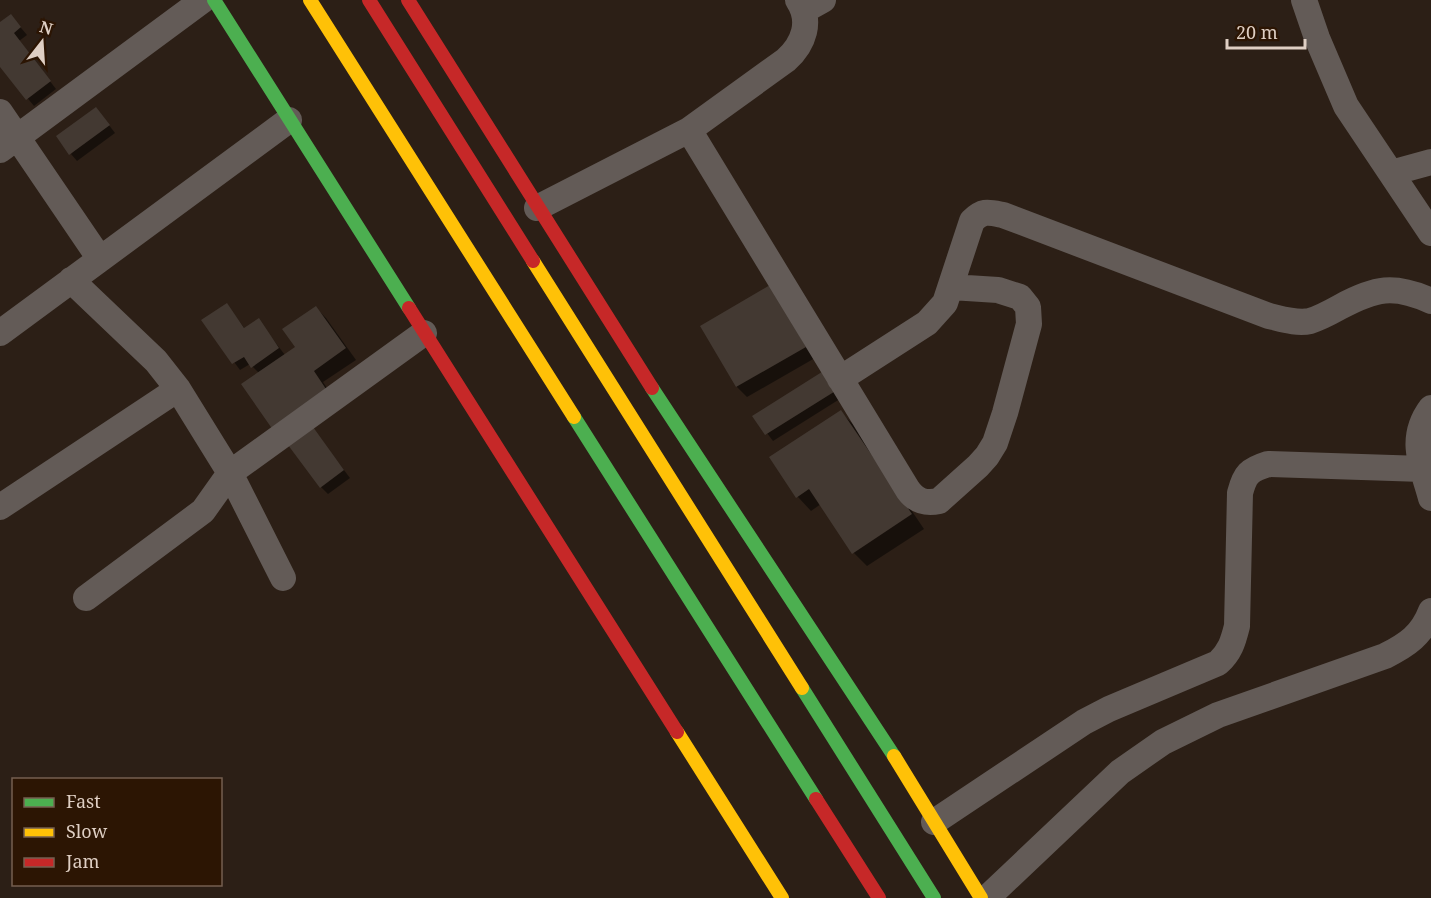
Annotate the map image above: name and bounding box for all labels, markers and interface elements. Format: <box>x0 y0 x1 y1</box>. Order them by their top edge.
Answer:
north arrow <box>12 12 72 72</box>
scale bar <box>1227 12 1305 50</box>
text: N <box>37 15 56 40</box>
text: 20 m <box>1236 20 1278 44</box>
legend <box>12 778 222 886</box>
text: Fast <box>66 789 101 813</box>
text: Slow <box>66 819 108 843</box>
text: Jam <box>65 849 100 873</box>

